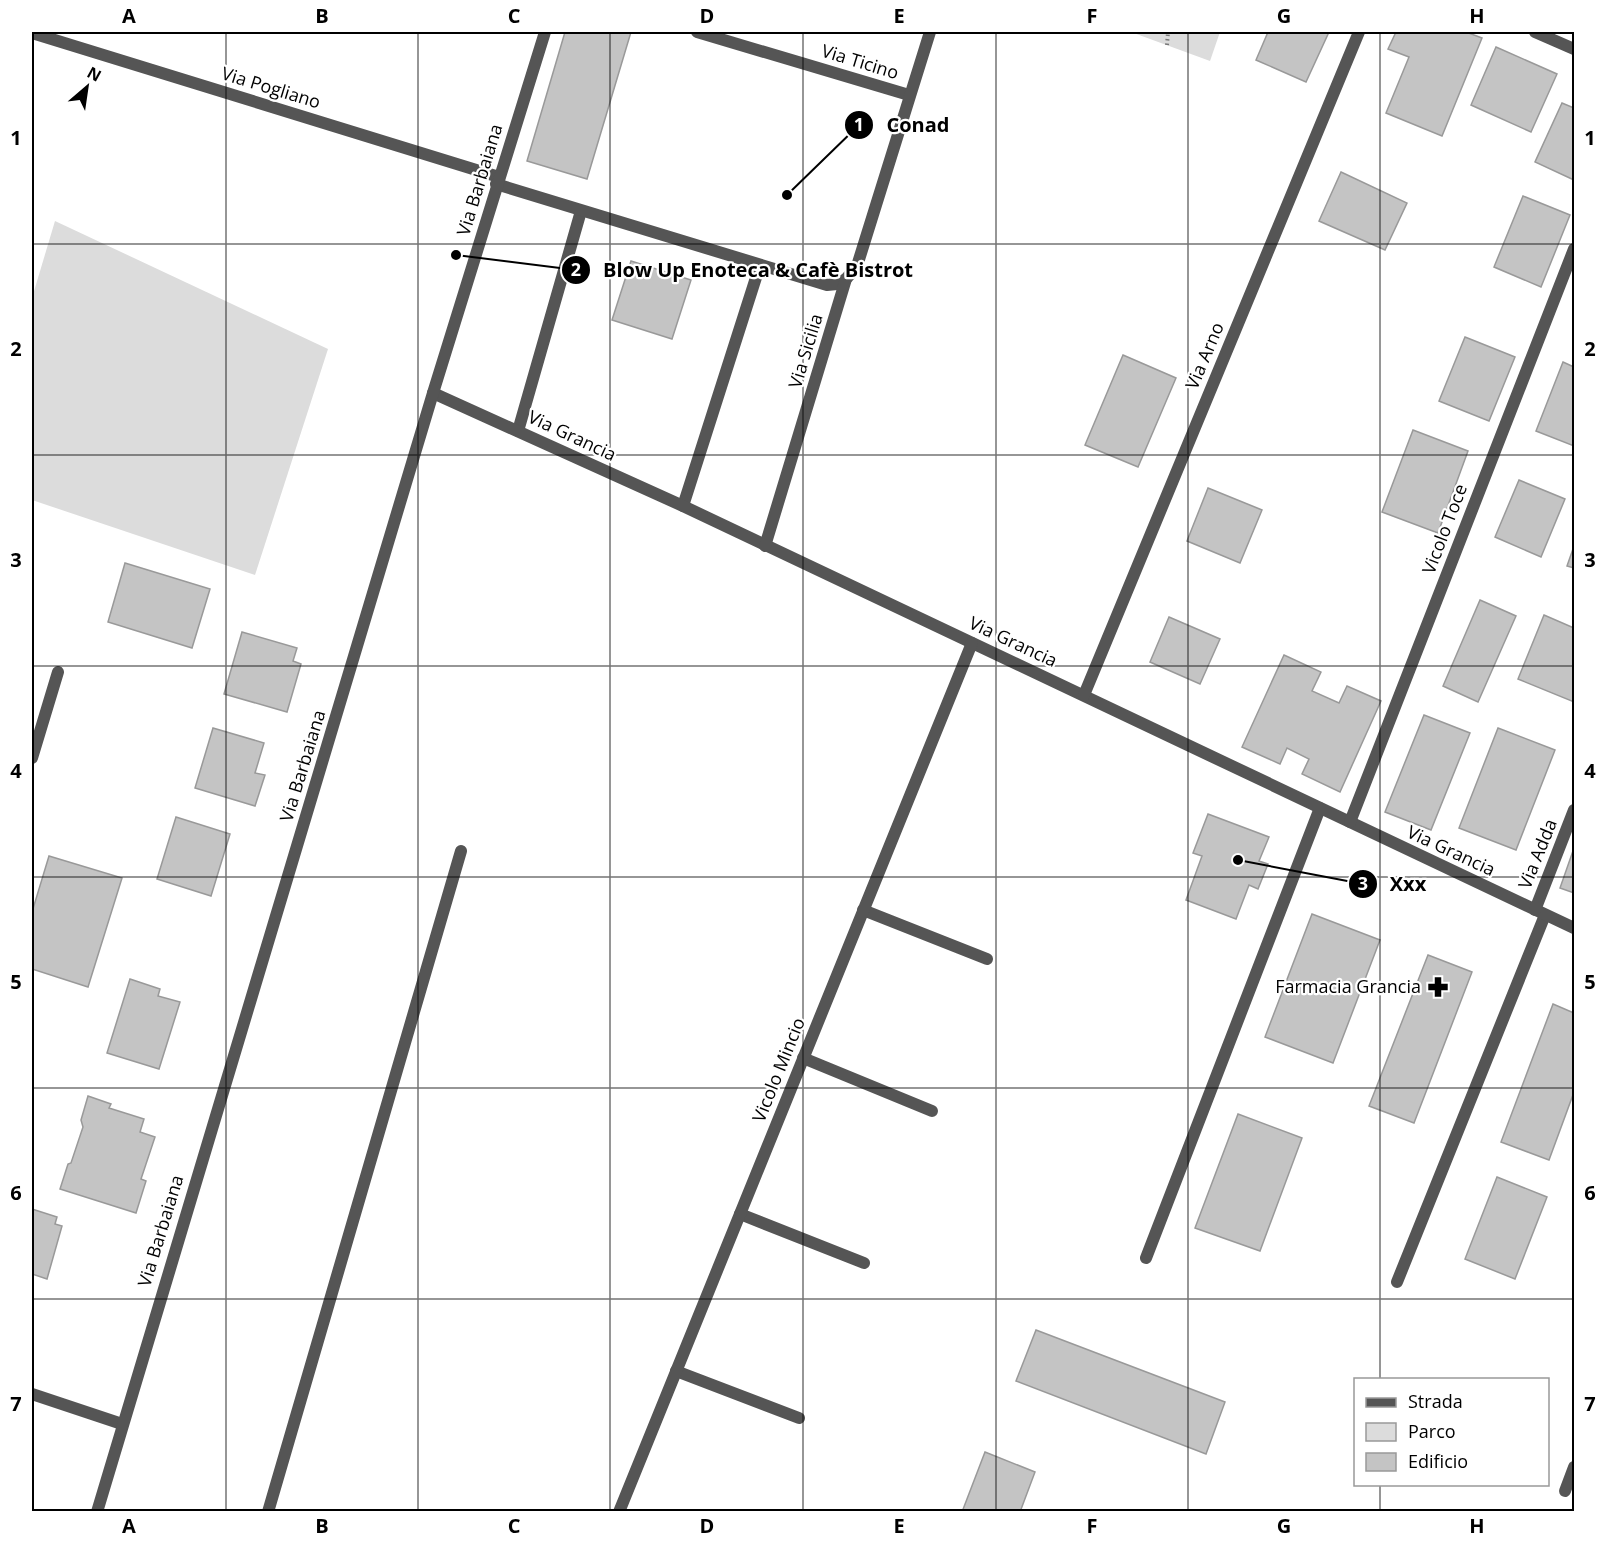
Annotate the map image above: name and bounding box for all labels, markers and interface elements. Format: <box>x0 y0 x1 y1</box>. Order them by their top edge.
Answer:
text: A <box>122 2 136 29</box>
text: B <box>315 2 329 29</box>
text: C <box>508 2 521 29</box>
text: D <box>700 2 714 29</box>
text: E <box>893 2 905 29</box>
text: F <box>1087 2 1097 29</box>
text: G <box>1277 2 1291 29</box>
text: H <box>1469 2 1485 29</box>
street label: Via Ticino <box>819 38 902 84</box>
north arrow <box>57 57 117 117</box>
text: N <box>83 61 105 87</box>
street label: Via Pogliano <box>219 61 324 113</box>
callout: Conad <box>844 106 961 144</box>
text: Conad <box>886 111 950 138</box>
text: 1 <box>854 112 864 136</box>
street label: Via Barbaiana <box>451 121 507 238</box>
text: 1 <box>10 124 22 151</box>
text: 1 <box>1584 124 1596 151</box>
callout: Blow Up Enoteca & Cafè Bistrot <box>561 251 925 289</box>
text: Blow Up Enoteca & Cafè Bistrot <box>603 256 913 283</box>
text: 2 <box>571 257 581 281</box>
street label: Via Sicilia <box>782 311 828 391</box>
street label: Via Arno <box>1179 318 1229 393</box>
text: 2 <box>10 335 22 362</box>
text: 2 <box>1584 335 1596 362</box>
street label: Via Grancia <box>524 404 620 466</box>
street label: Vicolo Toce <box>1416 480 1472 577</box>
text: 3 <box>10 546 22 573</box>
text: 3 <box>1584 546 1596 573</box>
street label: Via Grancia <box>965 610 1061 672</box>
street label: Via Barbaiana <box>274 707 330 824</box>
text: 4 <box>10 757 22 784</box>
text: 4 <box>1584 757 1596 784</box>
street label: Via Adda <box>1512 815 1562 892</box>
street label: Via Grancia <box>1403 819 1499 881</box>
callout: Xxx <box>1348 865 1439 903</box>
text: Xxx <box>1390 870 1427 897</box>
text: 3 <box>1358 871 1368 895</box>
text: 5 <box>10 968 22 995</box>
text: 5 <box>1584 968 1596 995</box>
place label: Farmacia Grancia <box>1275 974 1421 998</box>
pharmacy icon: Farmacia Grancia <box>1426 975 1450 999</box>
street label: Vicolo Mincio <box>746 1014 810 1125</box>
street label: Via Barbaiana <box>132 1172 188 1289</box>
text: 6 <box>10 1179 22 1206</box>
text: 6 <box>1584 1179 1596 1206</box>
legend <box>1354 1378 1549 1486</box>
text: Strada <box>1408 1389 1463 1413</box>
text: 7 <box>10 1390 22 1417</box>
text: 7 <box>1584 1390 1596 1417</box>
text: Parco <box>1408 1419 1456 1443</box>
text: Edificio <box>1408 1449 1468 1473</box>
text: A <box>122 1512 136 1539</box>
text: B <box>315 1512 329 1539</box>
text: C <box>508 1512 521 1539</box>
text: D <box>700 1512 714 1539</box>
text: E <box>893 1512 905 1539</box>
text: F <box>1087 1512 1097 1539</box>
text: G <box>1277 1512 1291 1539</box>
text: H <box>1469 1512 1485 1539</box>

